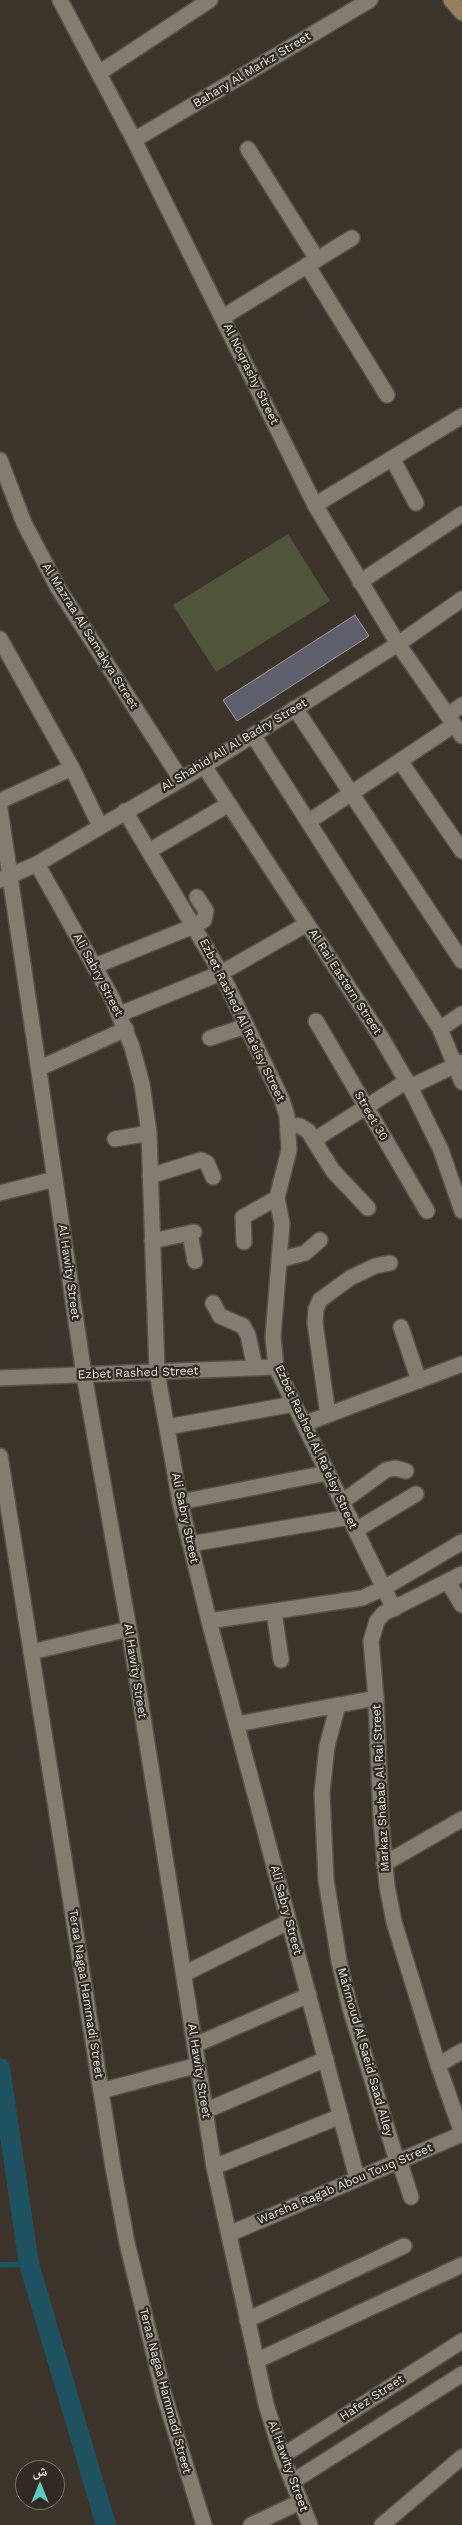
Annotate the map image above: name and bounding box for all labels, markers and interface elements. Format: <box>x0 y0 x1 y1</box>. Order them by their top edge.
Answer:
street label: Bahary Al Markz Street <box>190 29 314 111</box>
street label: Al Noqrashy Street <box>220 321 282 427</box>
street label: Al Mazraa Al Samakya Street <box>39 560 141 712</box>
street label: Al Shahid Ali Al Badry Street <box>158 696 310 794</box>
street label: Al Rai Eastern Street <box>305 927 385 1037</box>
street label: Ali Sabry Street <box>70 931 126 1019</box>
street label: Ezbet Rashed Al Ra'eisy Street <box>196 936 288 1104</box>
street label: Street 30 <box>351 1089 391 1143</box>
street label: Al Hawity Street <box>55 1224 83 1320</box>
street label: Ezbet Rashed Al Ra'eisy Street <box>272 1363 360 1531</box>
street label: Ezbet Rashed Street <box>77 1364 199 1382</box>
street label: Ali Sabry Street <box>168 1471 202 1565</box>
street label: Al Hawity Street <box>120 1623 150 1719</box>
street label: Markaz Shabab Al Rai Street <box>369 1704 393 1872</box>
street label: Ali Sabry Street <box>267 1864 305 1956</box>
street label: Teraa Nagaa Hammadi Street <box>66 1908 106 2080</box>
street label: Mahmoud Al Saeid Saad Alley <box>334 1966 396 2138</box>
street label: Al Hawity Street <box>184 2023 214 2119</box>
street label: Warsha Ragab Abou Touq Street <box>255 2140 435 2228</box>
street label: Teraa Nagaa Hammadi Street <box>136 2307 194 2475</box>
street label: Hafez Street <box>337 2372 407 2424</box>
street label: Al Hawity Street <box>265 2419 311 2513</box>
north arrow <box>15 2460 65 2510</box>
text: ش <box>33 2463 47 2479</box>

